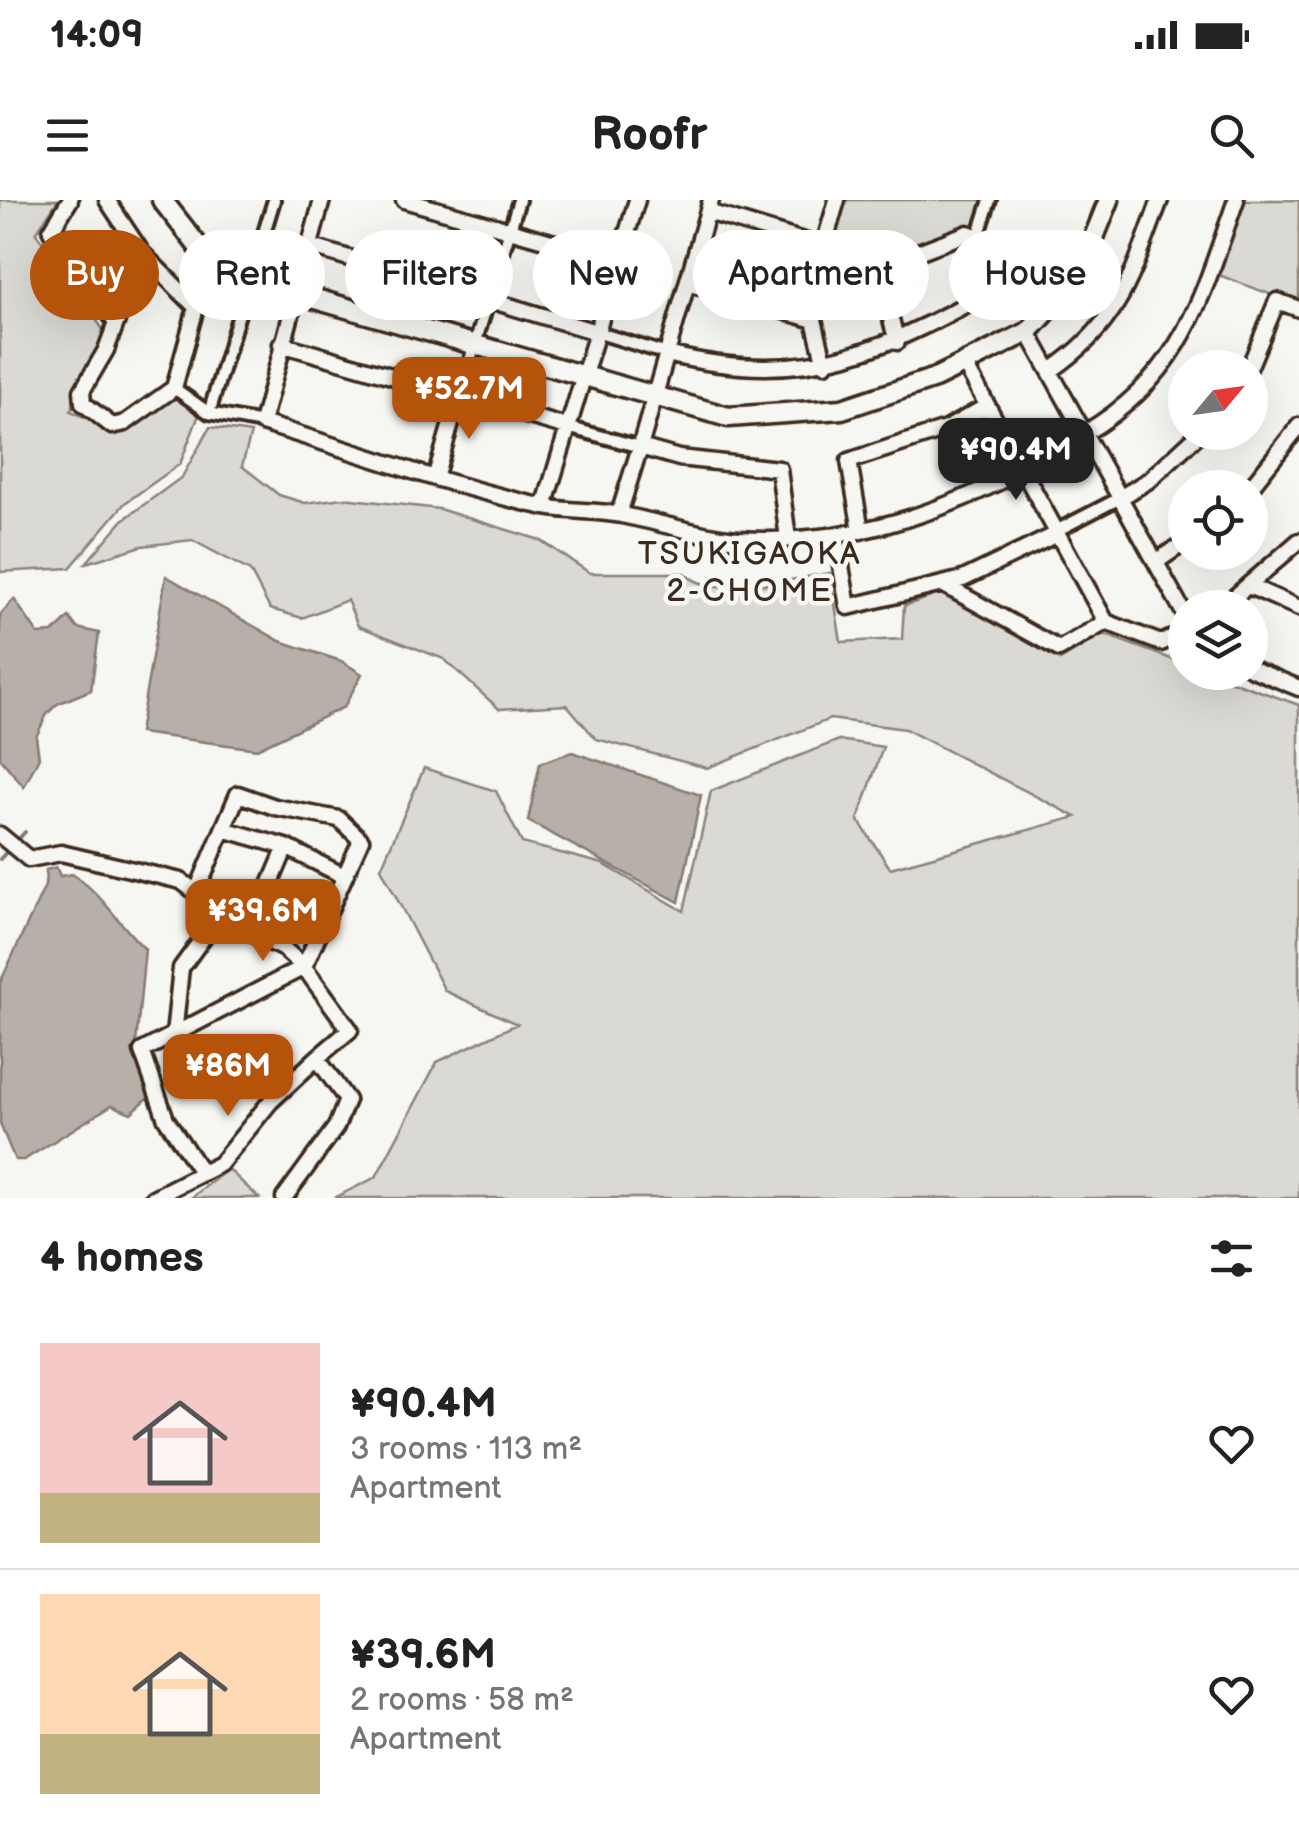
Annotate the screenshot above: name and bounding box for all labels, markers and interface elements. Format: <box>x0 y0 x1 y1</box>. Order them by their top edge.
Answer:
text: 14:09 <box>50 13 143 58</box>
icon: menu <box>40 108 95 163</box>
text: Roofr <box>592 108 707 163</box>
icon: search <box>1204 108 1259 163</box>
chip: Buy <box>30 230 159 320</box>
chip: Rent <box>179 230 325 320</box>
chip: Filters <box>345 230 513 320</box>
chip: New <box>533 230 673 320</box>
chip: Apartment <box>693 230 929 320</box>
chip: House <box>949 230 1121 320</box>
north arrow <box>1168 350 1268 450</box>
map controls <box>1168 350 1268 690</box>
pin: ¥52.7M <box>388 357 550 442</box>
text: ¥52.7M <box>414 370 524 409</box>
pin: ¥90.4M <box>935 418 1097 503</box>
text: ¥90.4M <box>960 431 1072 470</box>
button: locate <box>1168 470 1268 570</box>
district label: TSUKIGAOKA 2-CHOME <box>638 535 862 611</box>
button: layers <box>1168 590 1268 690</box>
pin: ¥39.6M <box>182 879 344 964</box>
text: ¥39.6M <box>207 892 319 931</box>
pin: ¥86M <box>169 1034 287 1119</box>
text: ¥86M <box>185 1047 271 1086</box>
icon: filters <box>1204 1231 1259 1286</box>
text: 4 homes <box>40 1233 204 1284</box>
text: ¥90.4M <box>350 1379 497 1430</box>
icon: home <box>120 1383 240 1503</box>
icon: heart <box>1204 1416 1259 1471</box>
text: 3 rooms · 113 m² <box>350 1430 582 1469</box>
text: Apartment <box>350 1469 501 1508</box>
text: ¥39.6M <box>350 1630 496 1681</box>
icon: home <box>120 1634 240 1754</box>
icon: heart <box>1204 1667 1259 1722</box>
text: 2 rooms · 58 m² <box>350 1681 574 1720</box>
text: Apartment <box>350 1720 501 1759</box>

